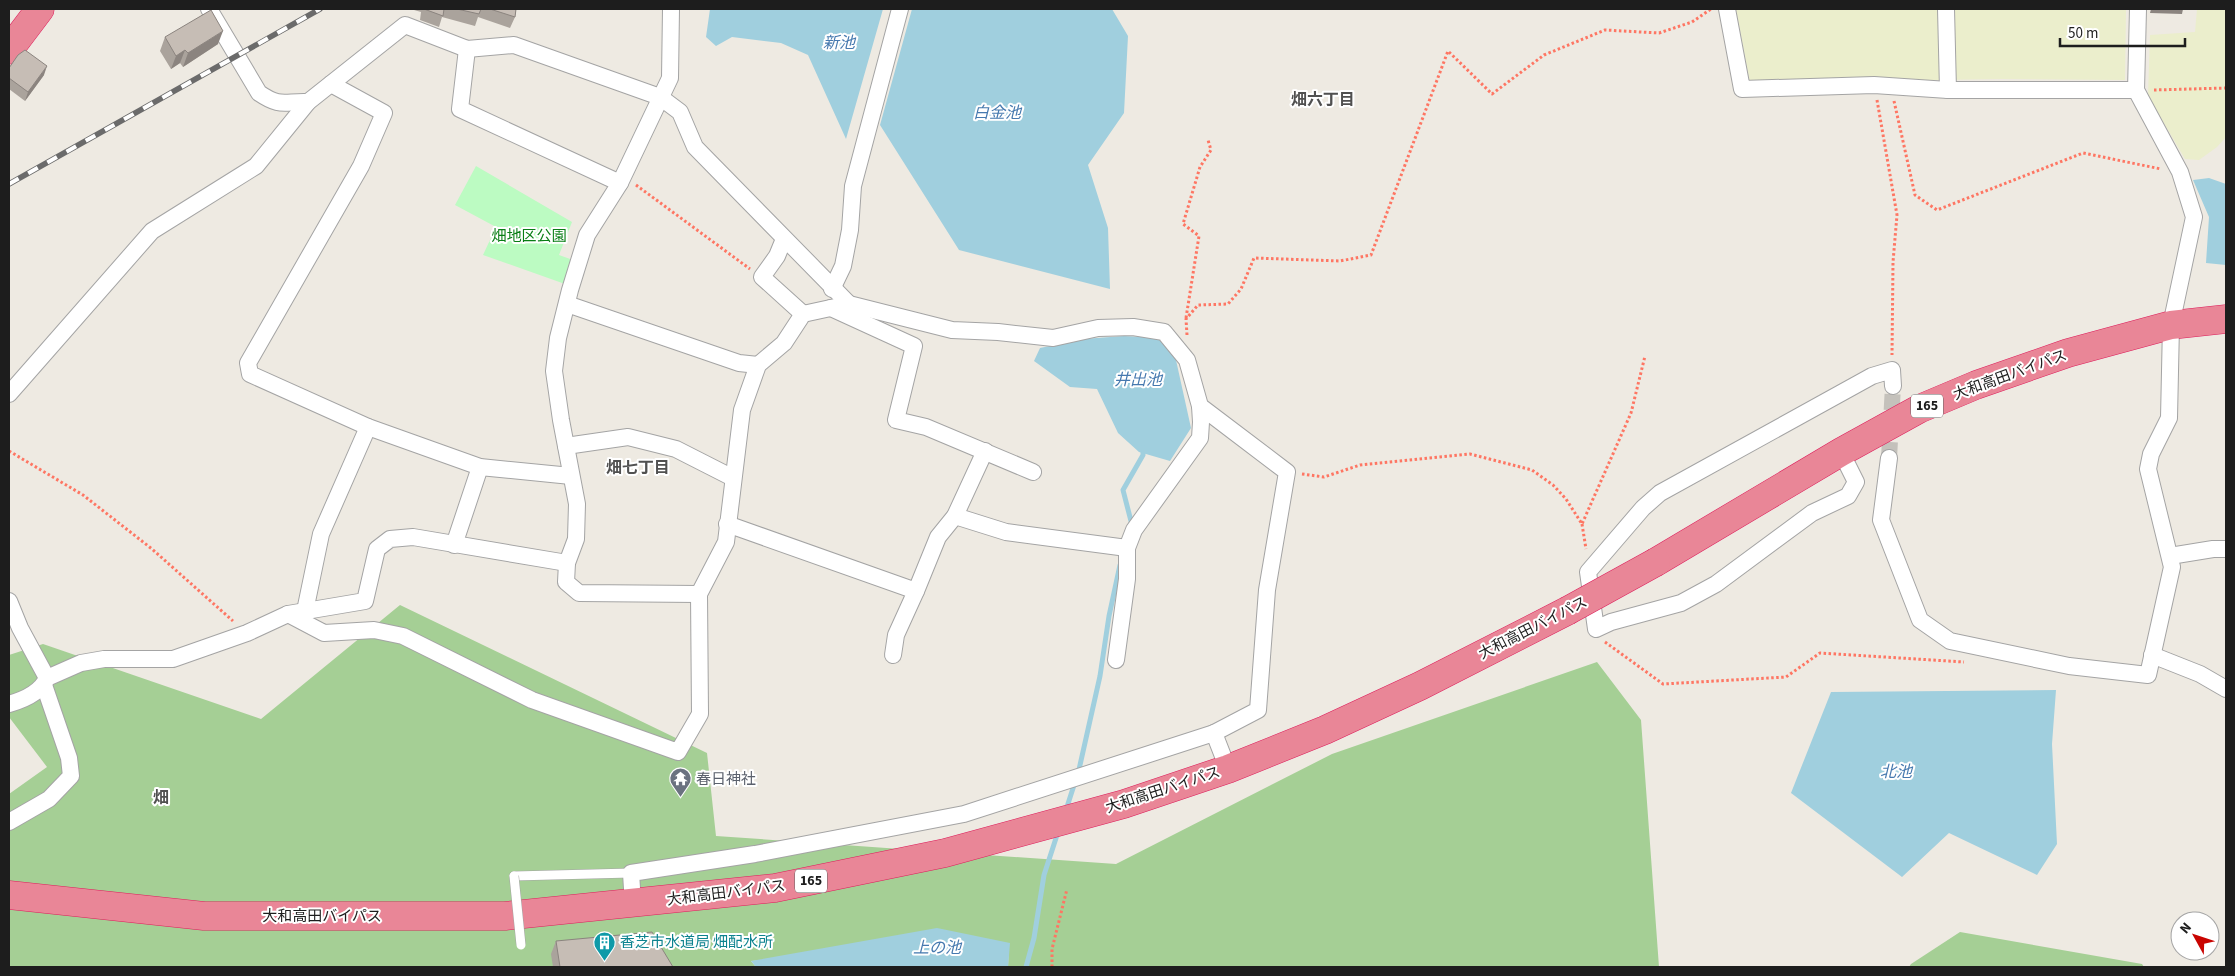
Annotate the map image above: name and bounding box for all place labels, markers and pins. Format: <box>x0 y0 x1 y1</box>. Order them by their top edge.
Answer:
temple icon: 春日神社 <box>668 767 692 798</box>
place label: 春日神社 <box>696 769 756 790</box>
building icon: 香芝市水道局 畑配水所 <box>592 930 616 961</box>
place label: 香芝市水道局 畑配水所 <box>620 932 773 953</box>

